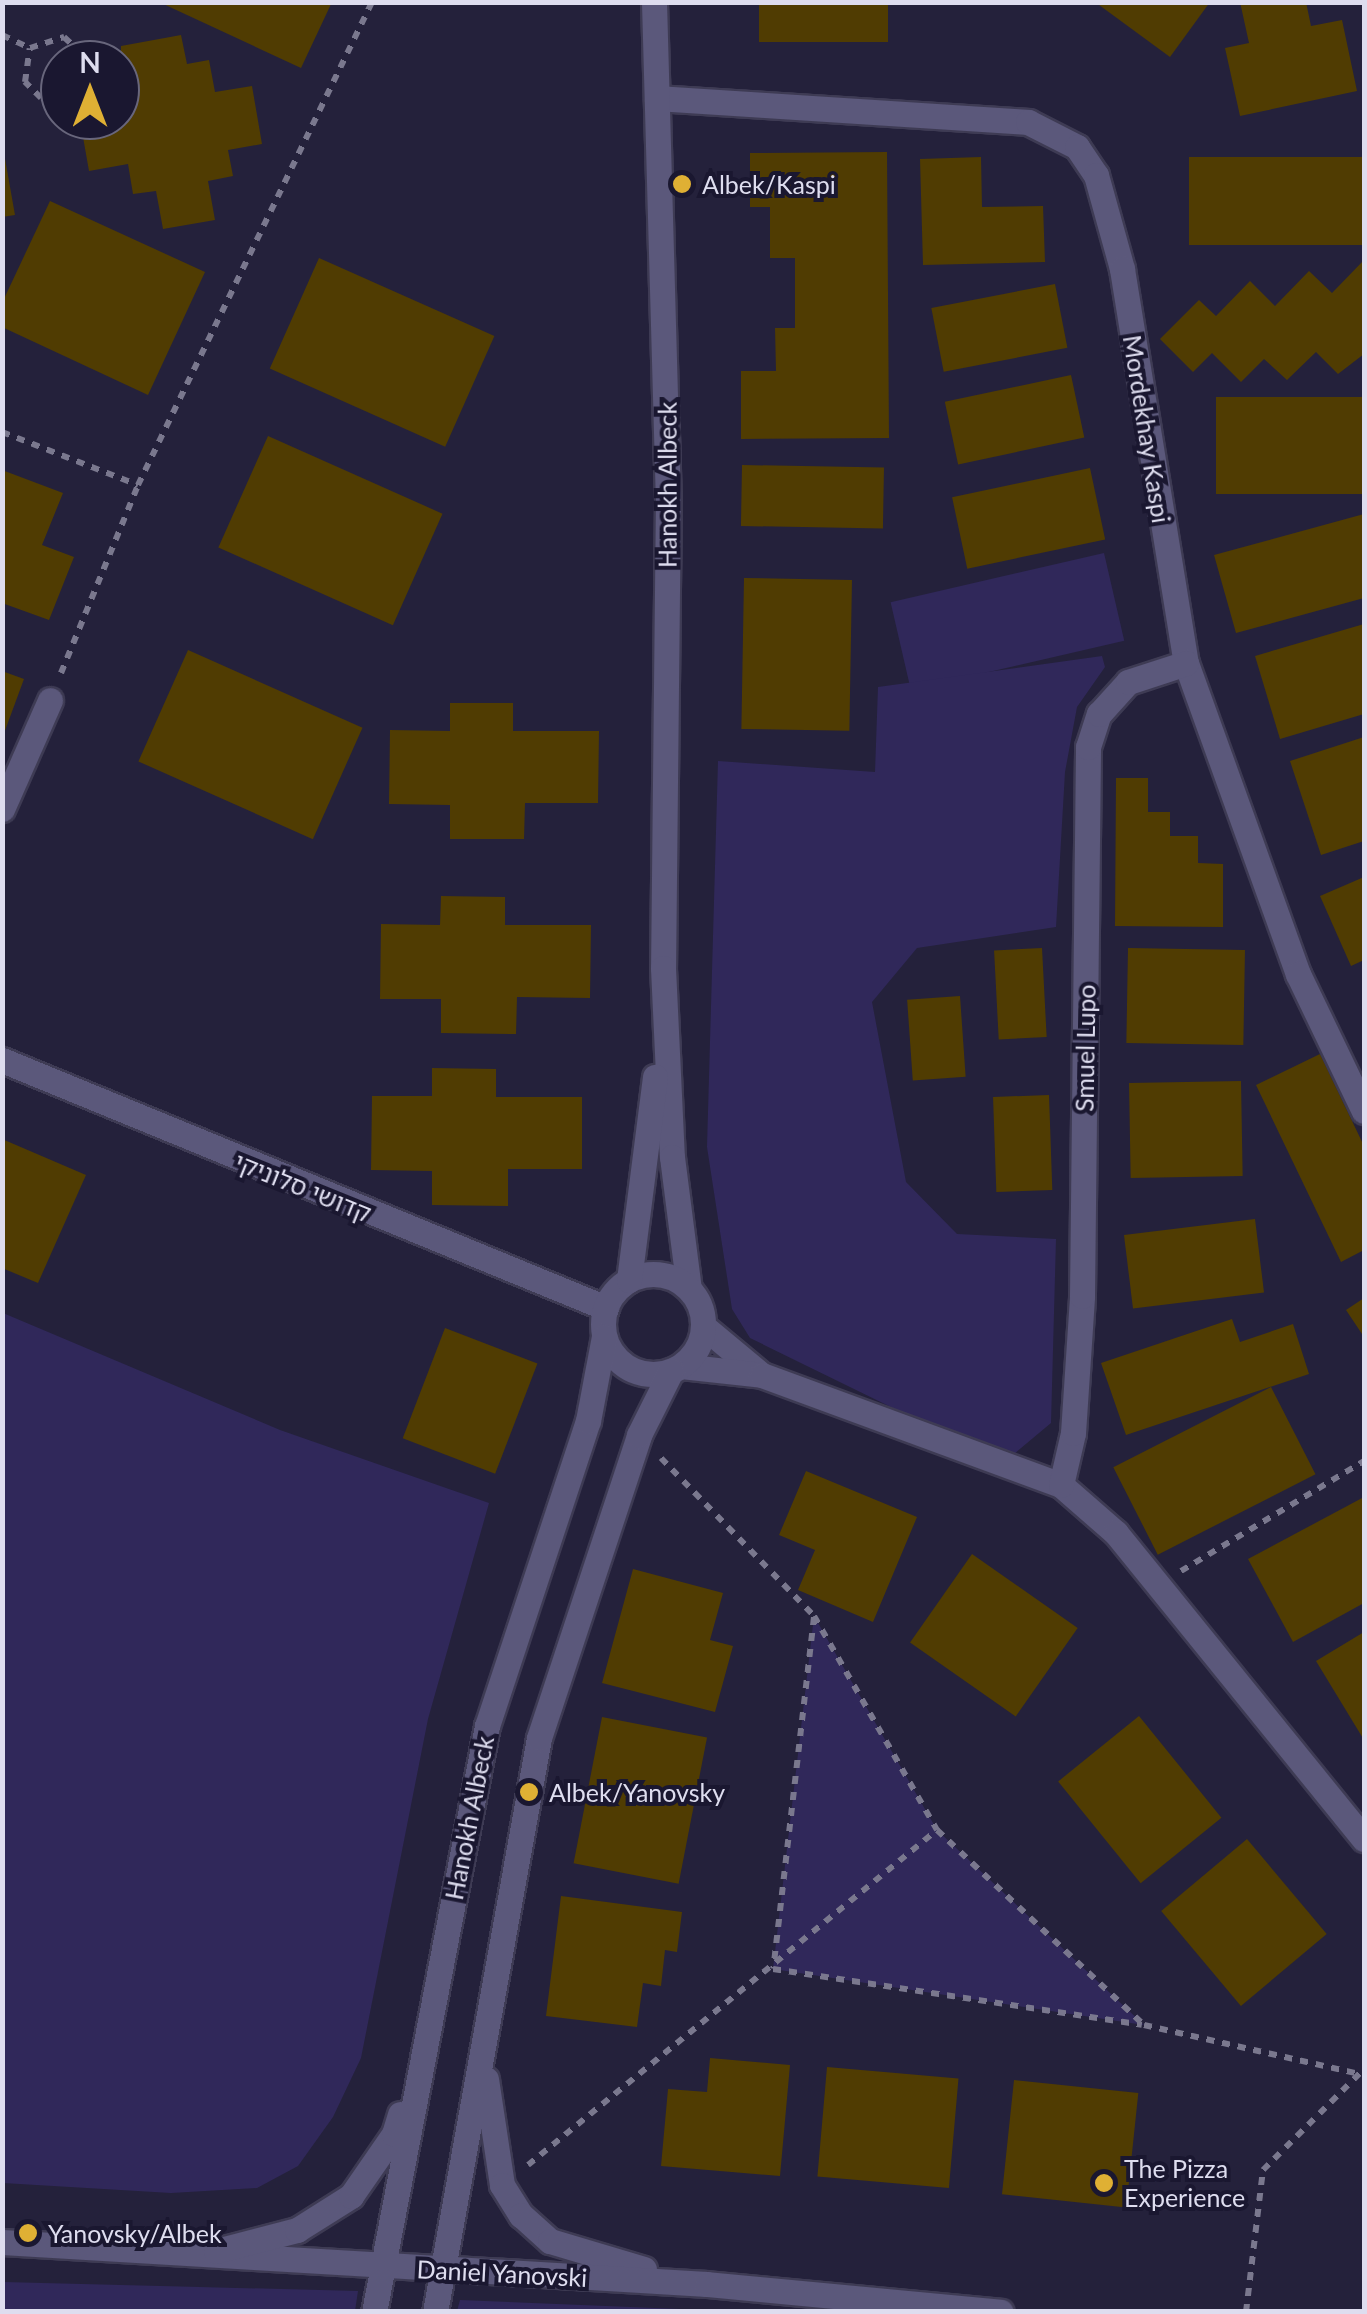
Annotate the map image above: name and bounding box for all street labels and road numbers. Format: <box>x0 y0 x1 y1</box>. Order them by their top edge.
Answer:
street label: Mordekhay Kaspi <box>1117 333 1177 525</box>
street label: Hanokh Albeck <box>652 402 682 568</box>
street label: Smuel Lupo <box>1069 984 1101 1112</box>
street label: קדושי סלוניקי <box>230 1146 376 1228</box>
street label: Hanokh Albeck <box>438 1733 500 1903</box>
street label: Daniel Yanovski <box>415 2254 589 2292</box>

